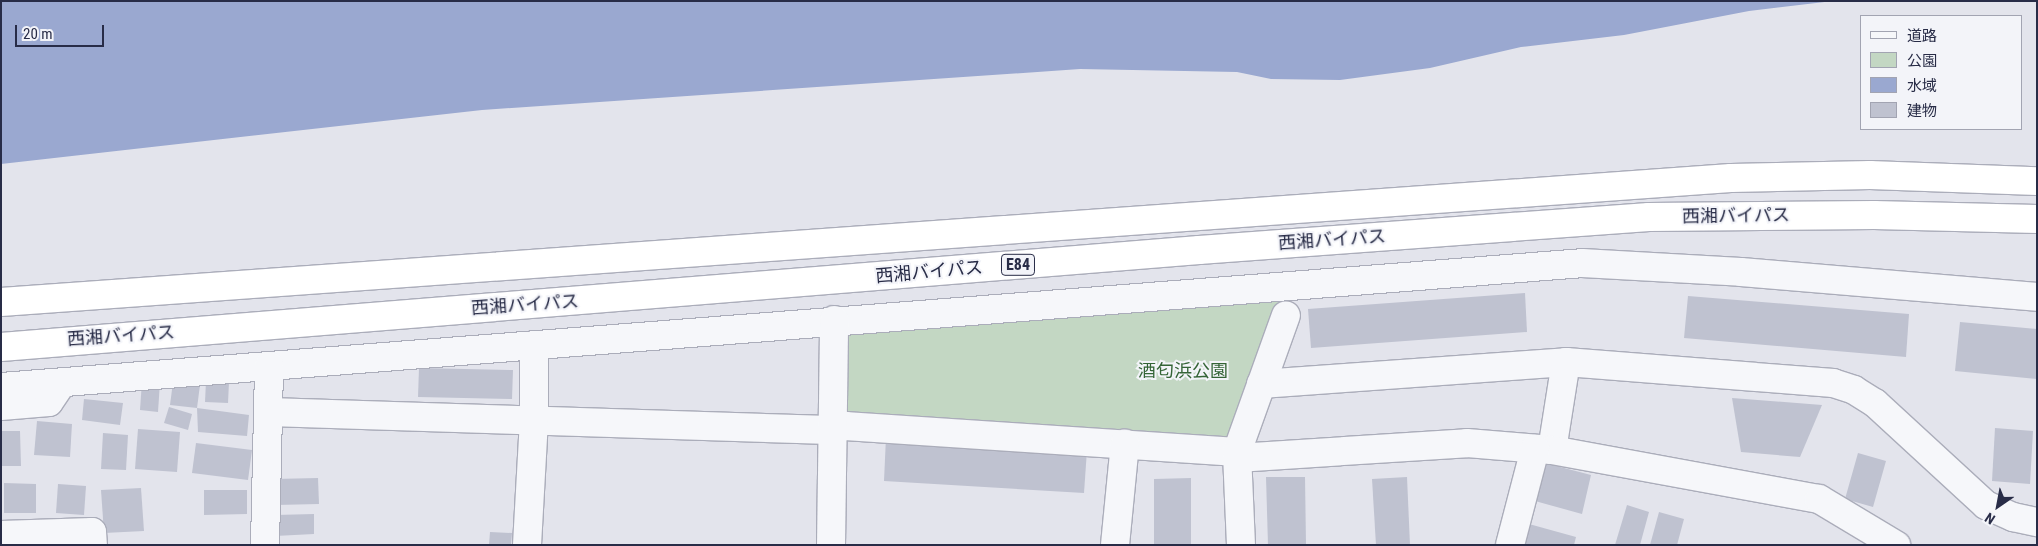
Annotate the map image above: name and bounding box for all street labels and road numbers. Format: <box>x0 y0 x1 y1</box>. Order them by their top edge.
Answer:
street label: 西湘バイパス <box>1682 204 1790 228</box>
street label: 西湘バイパス <box>1277 225 1387 255</box>
road number: E84 <box>1000 252 1036 278</box>
street label: 西湘バイパス <box>874 257 984 287</box>
street label: 西湘バイパス <box>470 290 580 320</box>
street label: 西湘バイパス <box>66 321 176 351</box>

